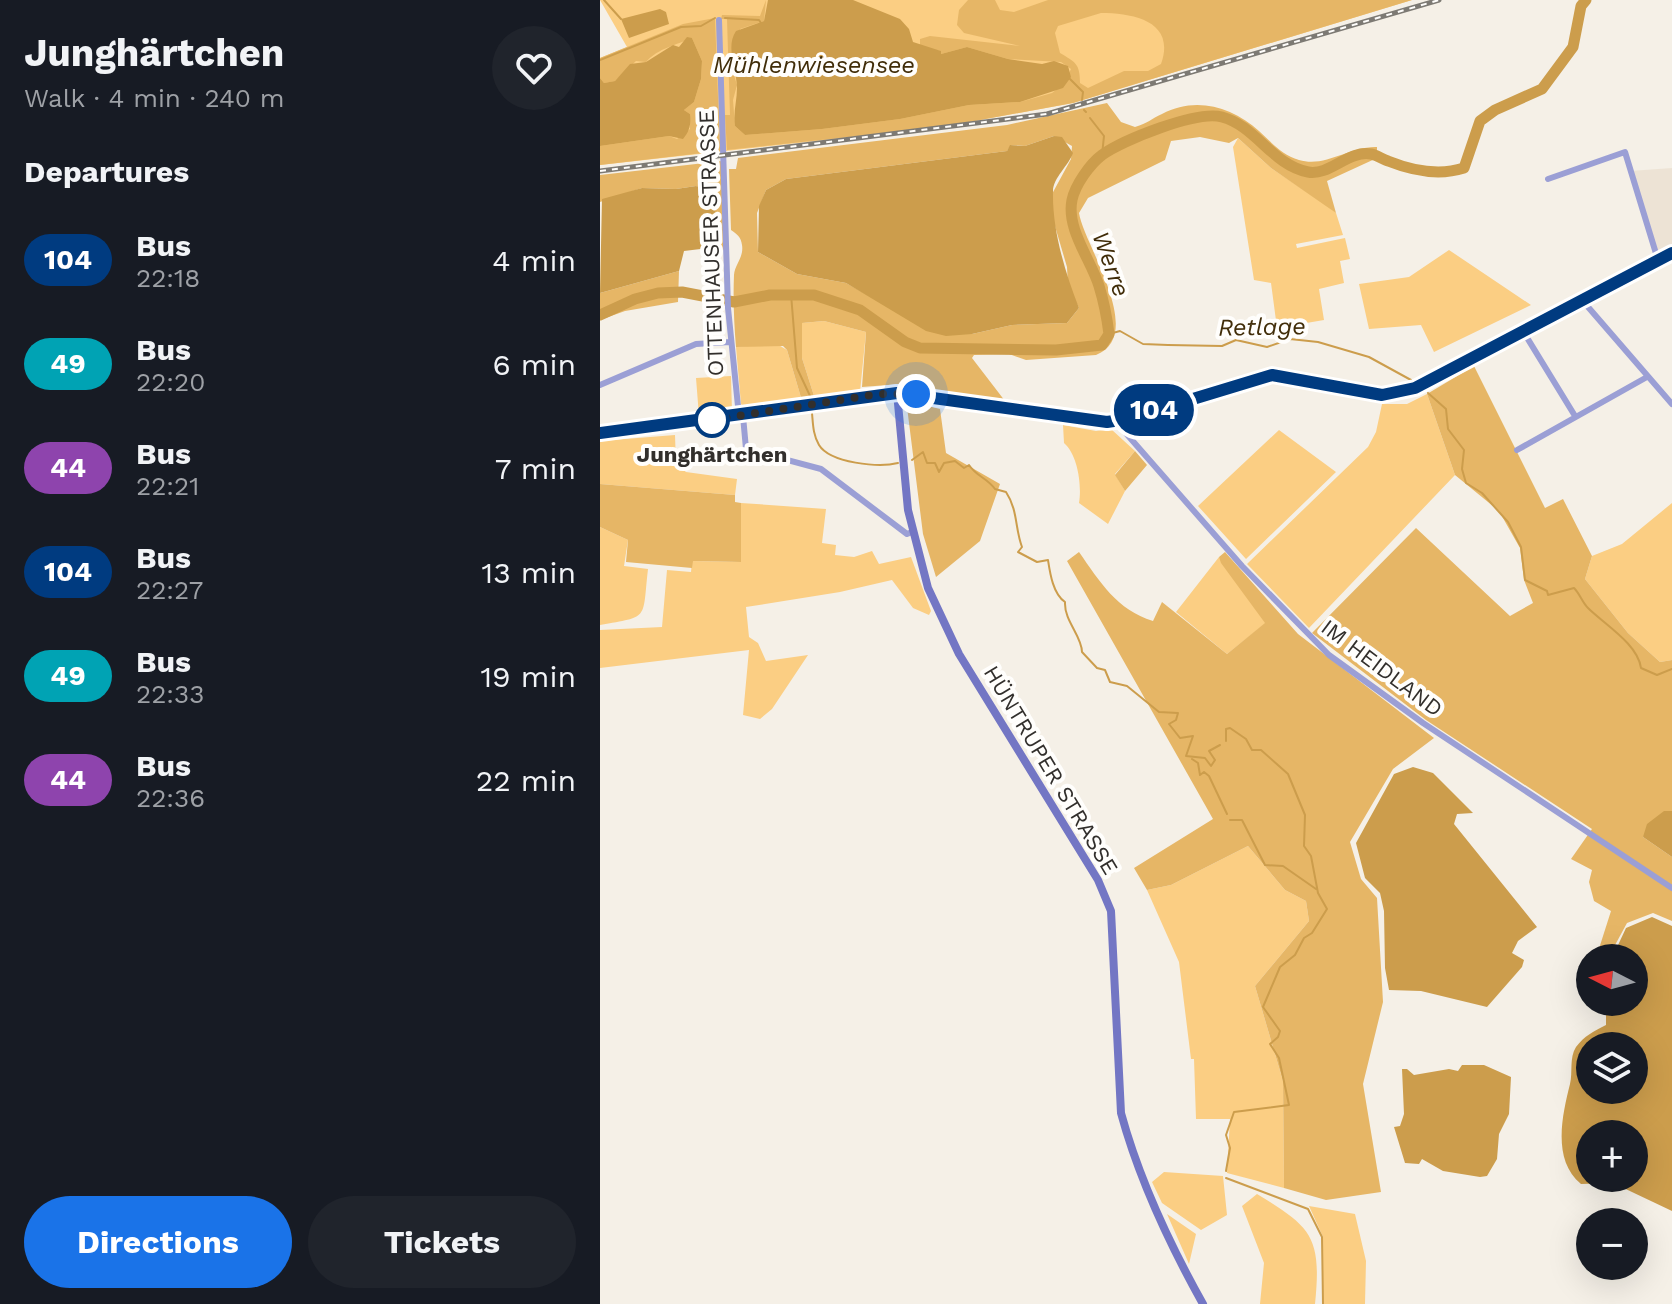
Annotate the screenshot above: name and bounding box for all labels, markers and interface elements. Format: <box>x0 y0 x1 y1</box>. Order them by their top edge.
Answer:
button: heart <box>492 26 576 110</box>
text: Junghärtchen <box>24 31 284 75</box>
water label: Mühlenwiesensee <box>713 51 915 79</box>
text: Walk · 4 min · 240 m <box>24 83 285 113</box>
street label: OTTENHAUSER STRASSE <box>694 109 728 377</box>
text: Departures <box>24 154 189 189</box>
water label: Werre <box>1086 227 1136 301</box>
text: Bus <box>136 228 191 263</box>
text: 104 <box>44 243 92 276</box>
text: 4 min <box>492 243 576 278</box>
text: 22:18 <box>136 263 200 293</box>
water label: Retlage <box>1218 312 1306 342</box>
text: Bus <box>136 332 191 367</box>
text: 49 <box>50 347 86 380</box>
text: 6 min <box>492 347 576 382</box>
text: 22:20 <box>136 367 205 397</box>
your location <box>896 374 936 414</box>
line badge: 104 <box>1108 384 1200 436</box>
text: 104 <box>1130 393 1178 426</box>
marker: Junghärtchen <box>695 403 729 437</box>
text: Bus <box>136 436 191 471</box>
place label: Junghärtchen <box>637 442 787 467</box>
text: 44 <box>50 451 86 484</box>
text: 7 min <box>495 451 576 486</box>
text: 22:21 <box>136 471 199 501</box>
text: Bus <box>136 540 191 575</box>
text: 104 <box>44 555 92 588</box>
text: 13 min <box>481 555 576 590</box>
text: 22:27 <box>136 575 203 605</box>
street label: IM HEIDLAND <box>1317 614 1447 722</box>
text: Bus <box>136 644 191 679</box>
text: 49 <box>50 659 86 692</box>
text: 19 min <box>480 659 576 694</box>
street label: HÜNTRUPER STRASSE <box>979 661 1123 879</box>
text: 22:33 <box>136 679 204 709</box>
text: Bus <box>136 748 191 783</box>
text: 44 <box>50 763 86 796</box>
text: 22 min <box>476 763 576 798</box>
text: 22:36 <box>136 783 205 813</box>
north arrow <box>1576 944 1648 1016</box>
map controls <box>1576 944 1648 1280</box>
button: layers <box>1576 1032 1648 1104</box>
button: + <box>1576 1120 1648 1192</box>
button: Directions <box>24 1196 292 1288</box>
button: Tickets <box>308 1196 576 1288</box>
button: − <box>1576 1208 1648 1280</box>

